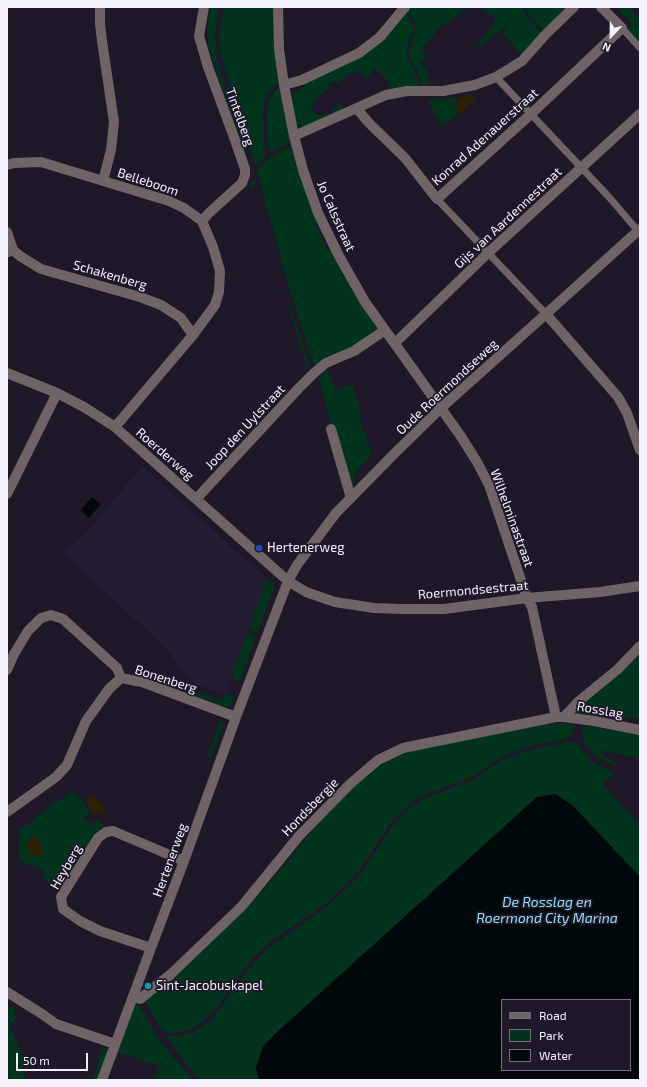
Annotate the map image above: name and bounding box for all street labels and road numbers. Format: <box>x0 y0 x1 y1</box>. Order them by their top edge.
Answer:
street label: Konrad Adenauerstraat <box>429 85 541 189</box>
street label: Tintelberg <box>222 86 258 148</box>
street label: Gijs van Aardennestraat <box>451 164 565 272</box>
street label: Belleboom <box>115 165 181 199</box>
street label: Jo Calsstraat <box>313 178 359 254</box>
street label: Schakenberg <box>71 257 149 293</box>
street label: Oude Roermondseweg <box>393 336 501 438</box>
street label: Joop den Uylstraat <box>202 381 288 473</box>
street label: Roerderweg <box>133 425 197 483</box>
street label: Wilhelminastraat <box>487 467 537 569</box>
street label: Roermondsestraat <box>417 577 529 603</box>
street label: Bonenberg <box>133 662 199 696</box>
street label: Rosslag <box>576 698 624 722</box>
street label: Hondsbergje <box>278 775 342 839</box>
street label: Hertenerweg <box>149 821 191 899</box>
street label: Heyberg <box>47 842 85 892</box>

